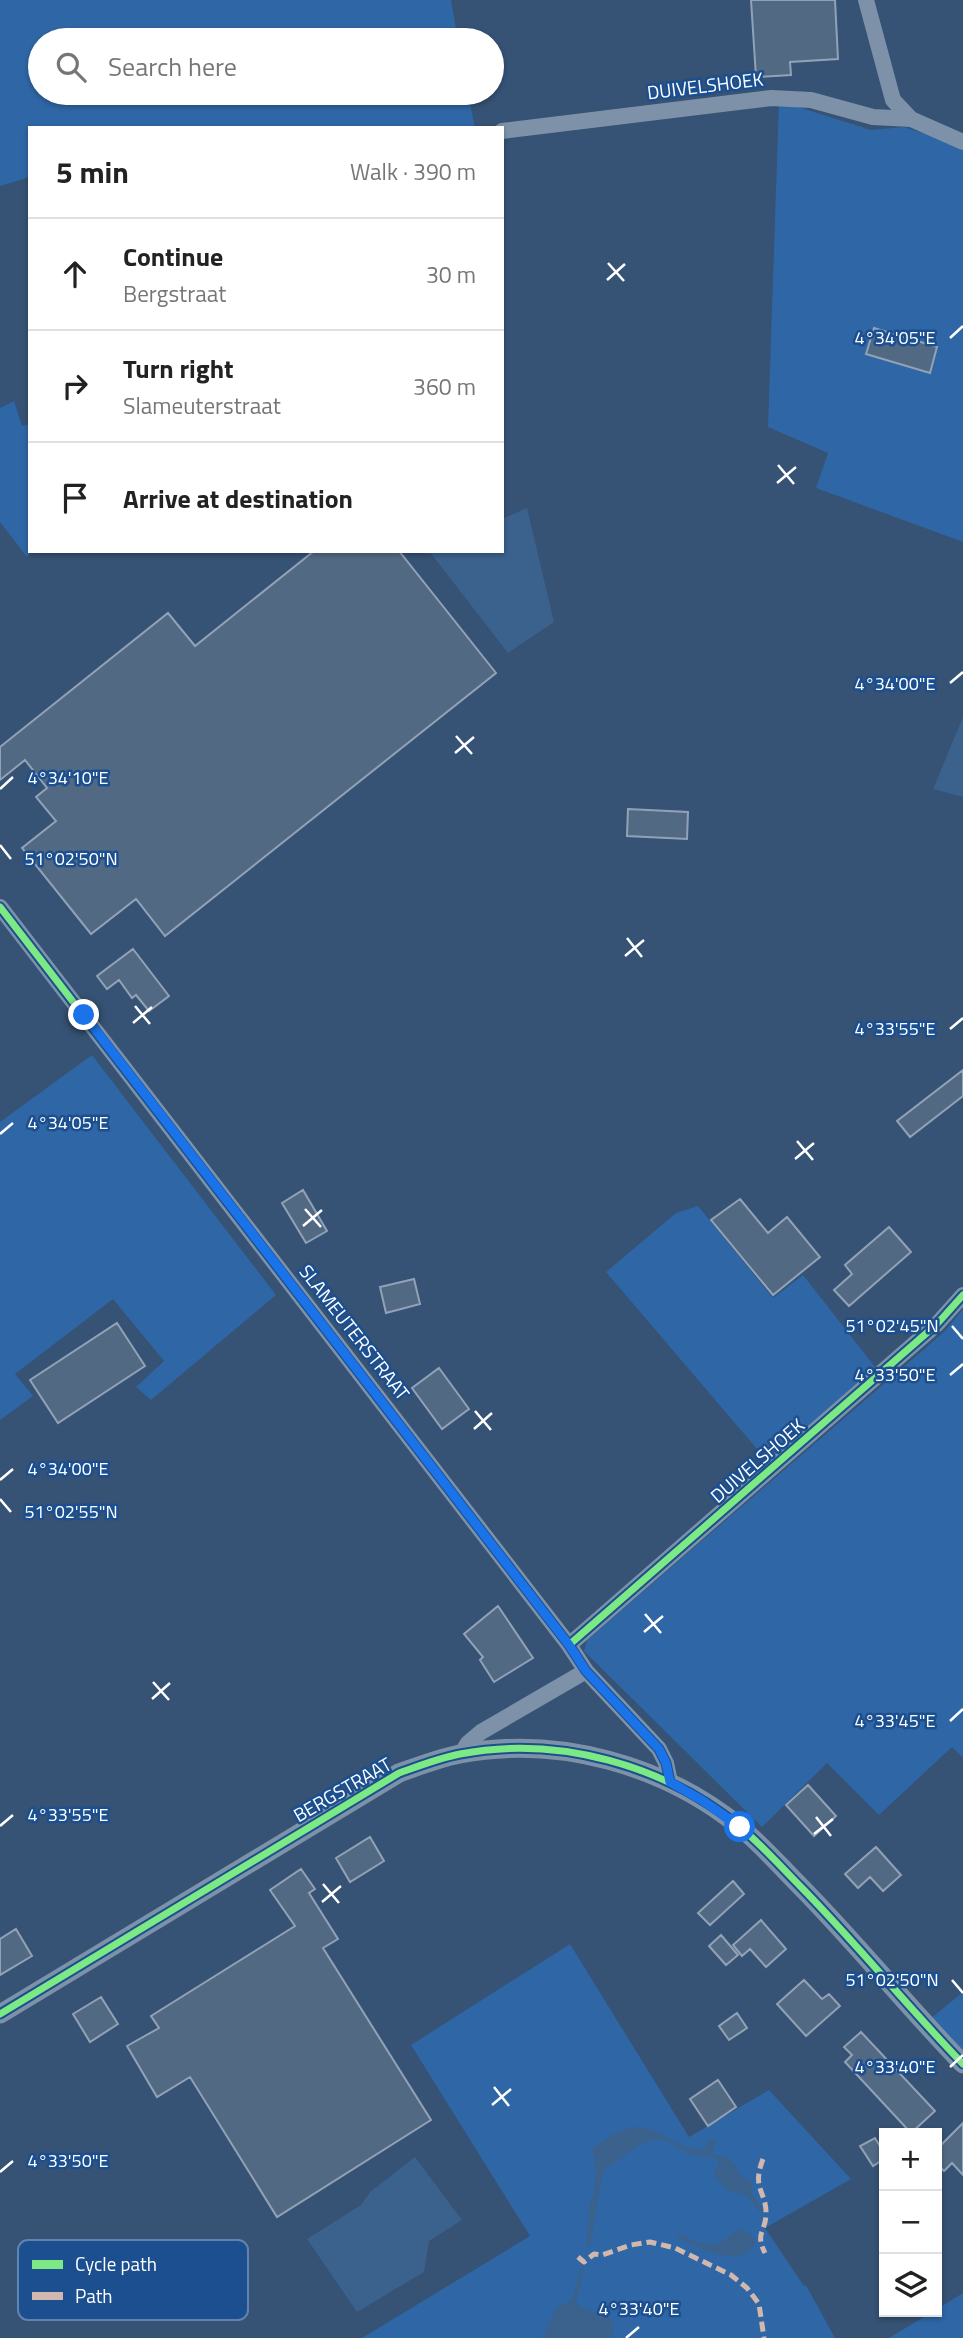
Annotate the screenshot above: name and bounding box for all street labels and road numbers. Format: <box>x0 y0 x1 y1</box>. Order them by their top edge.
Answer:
street label: DUIVELSHOEK <box>645 63 765 107</box>
street label: SLAMEUTERSTRAAT <box>293 1258 417 1406</box>
street label: DUIVELSHOEK <box>703 1411 811 1509</box>
street label: BERGSTRAAT <box>287 1749 397 1829</box>

